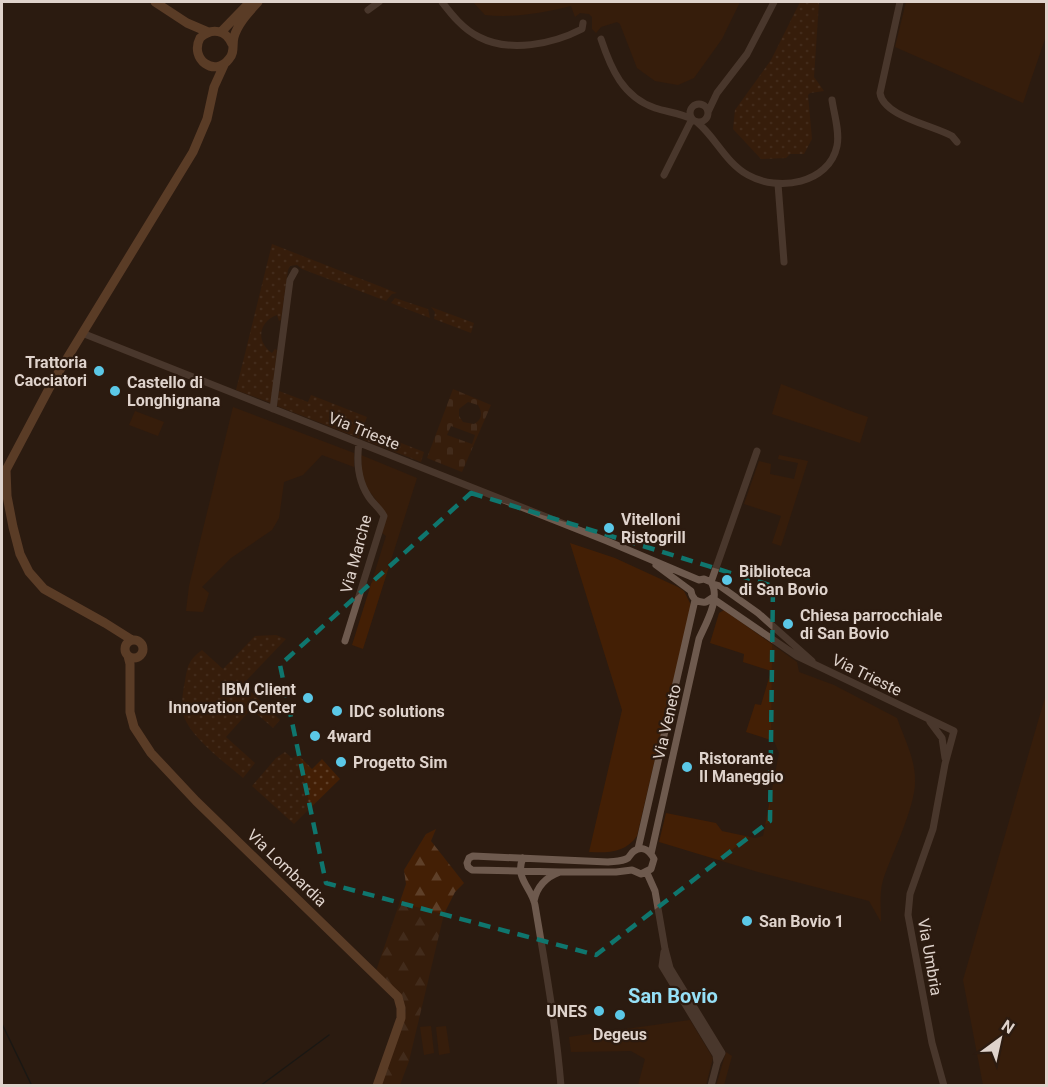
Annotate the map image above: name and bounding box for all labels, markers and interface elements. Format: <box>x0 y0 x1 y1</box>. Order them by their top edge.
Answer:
place label: Trattoria Cacciatori <box>14 353 87 390</box>
marker: Trattoria Cacciatori <box>92 364 106 378</box>
place label: Castello di Longhignana <box>127 373 221 410</box>
marker: Castello di Longhignana <box>108 384 122 398</box>
street label: Via Trieste <box>326 408 402 454</box>
place label: Vitelloni Ristogrill <box>621 510 686 547</box>
street label: Via Marche <box>336 513 376 595</box>
marker: Vitelloni Ristogrill <box>602 521 616 535</box>
place label: Biblioteca di San Bovio <box>739 562 828 599</box>
marker: Biblioteca di San Bovio <box>720 573 734 587</box>
place label: Chiesa parrocchiale di San Bovio <box>800 606 943 643</box>
marker: Chiesa parrocchiale di San Bovio <box>781 617 795 631</box>
street label: Via Trieste <box>829 650 905 700</box>
place label: IBM Client Innovation Center <box>168 680 297 717</box>
street label: Via Veneto <box>649 683 685 761</box>
marker: IBM Client Innovation Center <box>301 691 315 705</box>
place label: IDC solutions <box>349 702 445 721</box>
marker: IDC solutions <box>330 704 344 718</box>
place label: 4ward <box>327 727 371 746</box>
marker: 4ward <box>308 729 322 743</box>
place label: Ristorante Il Maneggio <box>699 749 784 786</box>
place label: Progetto Sim <box>353 753 447 772</box>
marker: Progetto Sim <box>334 755 348 769</box>
marker: Ristorante Il Maneggio <box>680 760 694 774</box>
street label: Via Lombardia <box>243 825 331 911</box>
place label: San Bovio 1 <box>759 912 844 931</box>
marker: San Bovio 1 <box>740 914 754 928</box>
street label: Via Umbria <box>914 917 946 997</box>
district label: San Bovio <box>628 984 718 1008</box>
place label: UNES <box>546 1002 587 1021</box>
marker: UNES <box>592 1004 606 1018</box>
marker: Degeus <box>613 1008 627 1022</box>
north arrow <box>970 1009 1030 1069</box>
text: N <box>998 1016 1018 1038</box>
place label: Degeus <box>593 1025 647 1044</box>

